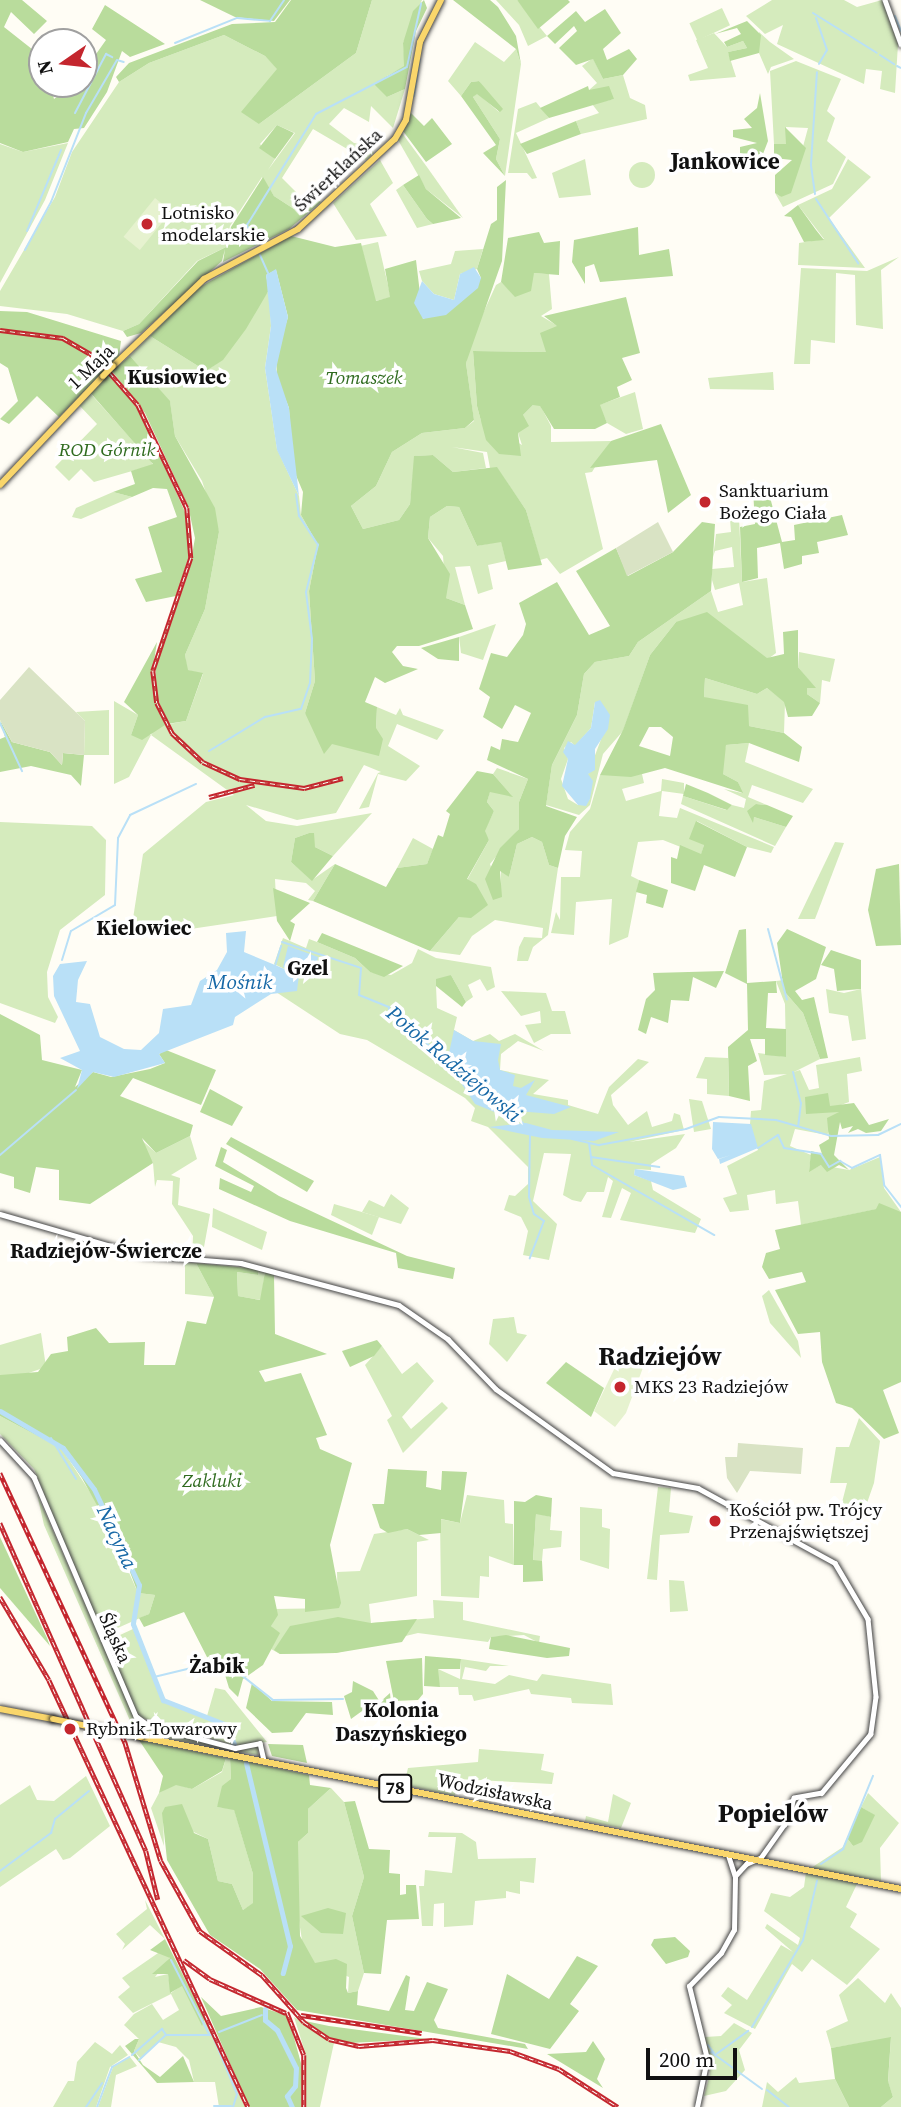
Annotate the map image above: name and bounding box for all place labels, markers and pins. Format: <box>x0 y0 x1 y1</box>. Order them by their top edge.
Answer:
place label: Lotnisko modelarskie <box>161 202 266 246</box>
marker: Lotnisko modelarskie <box>139 216 155 232</box>
place label: Sanktuarium Bożego Ciała <box>719 480 829 524</box>
marker: Sanktuarium Bożego Ciała <box>697 494 713 510</box>
place label: MKS 23 Radziejów <box>634 1376 788 1398</box>
marker: MKS 23 Radziejów <box>612 1379 628 1395</box>
place label: Kościół pw. Trójcy Przenajświętszej <box>729 1499 883 1543</box>
marker: Kościół pw. Trójcy Przenajświętszej <box>707 1513 723 1529</box>
place label: Rybnik Towarowy <box>86 1718 237 1740</box>
marker: Rybnik Towarowy <box>60 1719 80 1739</box>

